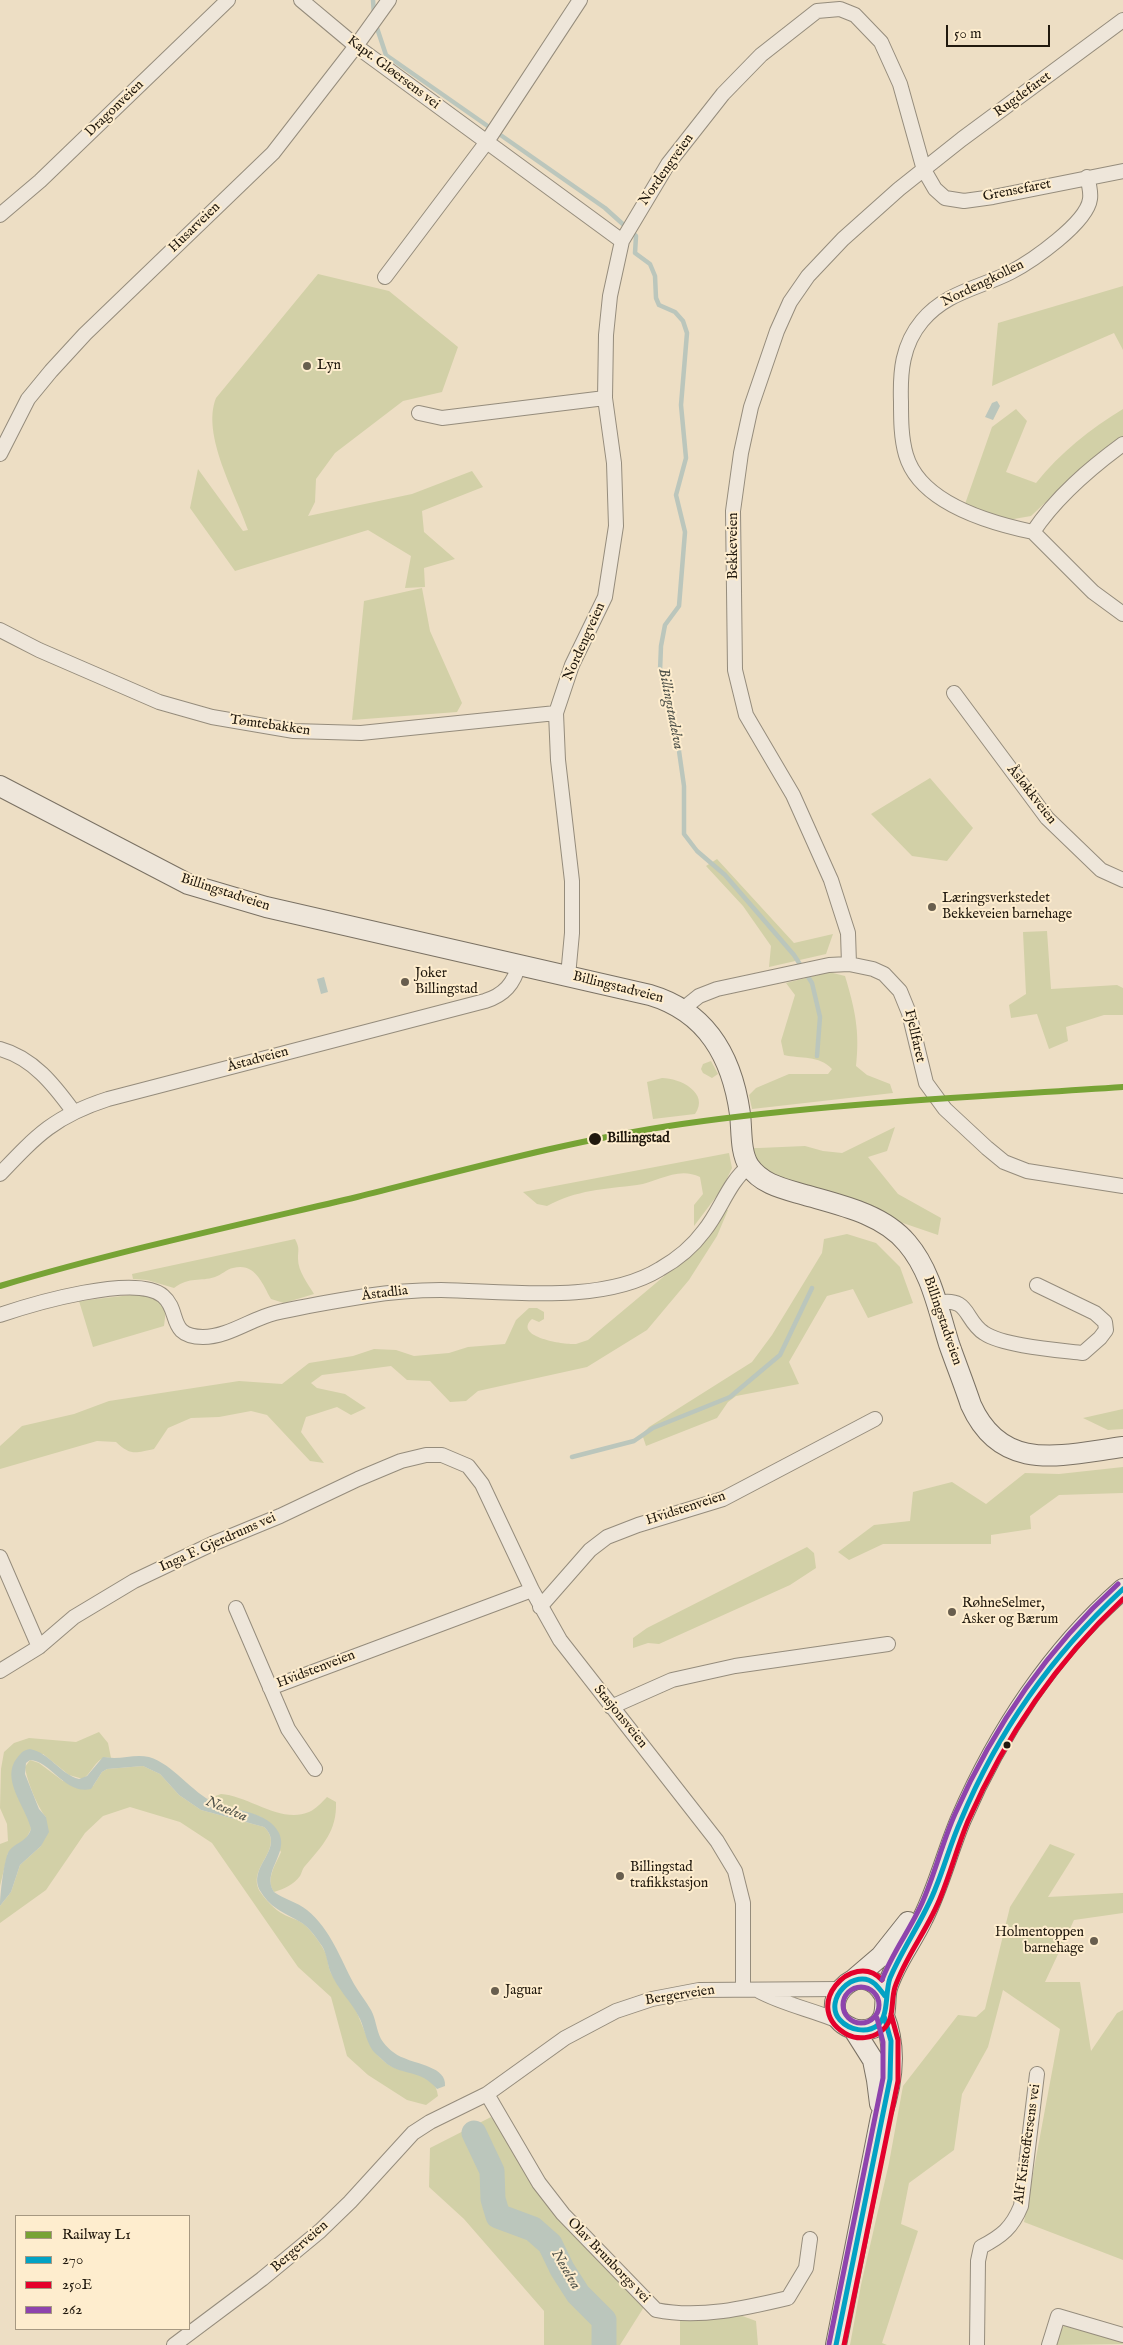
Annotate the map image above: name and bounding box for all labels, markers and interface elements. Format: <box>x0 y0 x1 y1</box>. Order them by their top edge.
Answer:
scale bar <box>948 15 1052 47</box>
text: 50 m <box>954 24 982 43</box>
street label: Kapt. Gløersens vei <box>343 33 443 113</box>
street label: Rugdefaret <box>991 69 1055 121</box>
street label: Dragonveien <box>82 77 148 141</box>
street label: Nordengveien <box>636 131 698 209</box>
street label: Grensefaret <box>982 176 1052 206</box>
street label: Husarveien <box>166 199 224 257</box>
street label: Nordengkollen <box>939 257 1027 311</box>
place label: Lyn <box>317 358 341 374</box>
marker: Lyn <box>301 360 313 372</box>
street label: Bekkeveien <box>726 512 742 580</box>
street label: Nordengveien <box>560 600 610 684</box>
water label: Billingstadelva <box>653 667 687 751</box>
street label: Tømtebakken <box>229 712 311 740</box>
street label: Åsløkkveien <box>1003 762 1059 828</box>
street label: Billingstadveien <box>178 871 272 915</box>
place label: Læringsverkstedet Bekkeveien barnehage <box>942 891 1072 924</box>
marker: Læringsverkstedet Bekkeveien barnehage <box>926 901 938 913</box>
place label: Joker Billingstad <box>415 966 478 999</box>
street label: Billingstadveien <box>571 969 665 1007</box>
marker: Joker Billingstad <box>399 976 411 988</box>
street label: Fjellfaret <box>900 1008 928 1064</box>
street label: Åstadveien <box>226 1044 290 1076</box>
marker: Billingstad <box>587 1131 603 1147</box>
place label: Billingstad <box>607 1131 670 1147</box>
street label: Billingstadveien <box>919 1274 965 1368</box>
street label: Åstadlia <box>361 1283 409 1305</box>
street label: Hvidstenveien <box>644 1488 728 1530</box>
street label: Inga F. Gjerdrums vei <box>157 1510 279 1576</box>
place label: RøhneSelmer, Asker og Bærum <box>962 1596 1058 1628</box>
marker: RøhneSelmer, Asker og Bærum <box>946 1606 958 1618</box>
street label: Hvidstenveien <box>274 1647 358 1693</box>
street label: Stasjonsveien <box>589 1682 651 1752</box>
unlabelled marker <box>1002 1740 1012 1750</box>
water label: Neselva <box>202 1793 250 1827</box>
place label: Billingstad trafikkstasjon <box>630 1860 708 1892</box>
marker: Billingstad trafikkstasjon <box>614 1870 626 1882</box>
place label: Holmentoppen barnehage <box>995 1925 1084 1958</box>
marker: Holmentoppen barnehage <box>1088 1935 1100 1947</box>
street label: Bergerveien <box>644 1982 716 2010</box>
place label: Jaguar <box>505 1983 542 1999</box>
marker: Jaguar <box>489 1985 501 1997</box>
street label: Alf Kristoffersens vei <box>1011 2083 1045 2205</box>
legend <box>15 2215 190 2330</box>
street label: Olav Brunborgs vei <box>563 2215 653 2307</box>
street label: Bergerveien <box>268 2218 332 2276</box>
text: Railway L1 <box>62 2225 131 2244</box>
water label: Neselva <box>546 2247 584 2293</box>
text: 270 <box>62 2250 83 2269</box>
text: 250E <box>62 2275 92 2294</box>
text: 262 <box>62 2300 82 2319</box>

